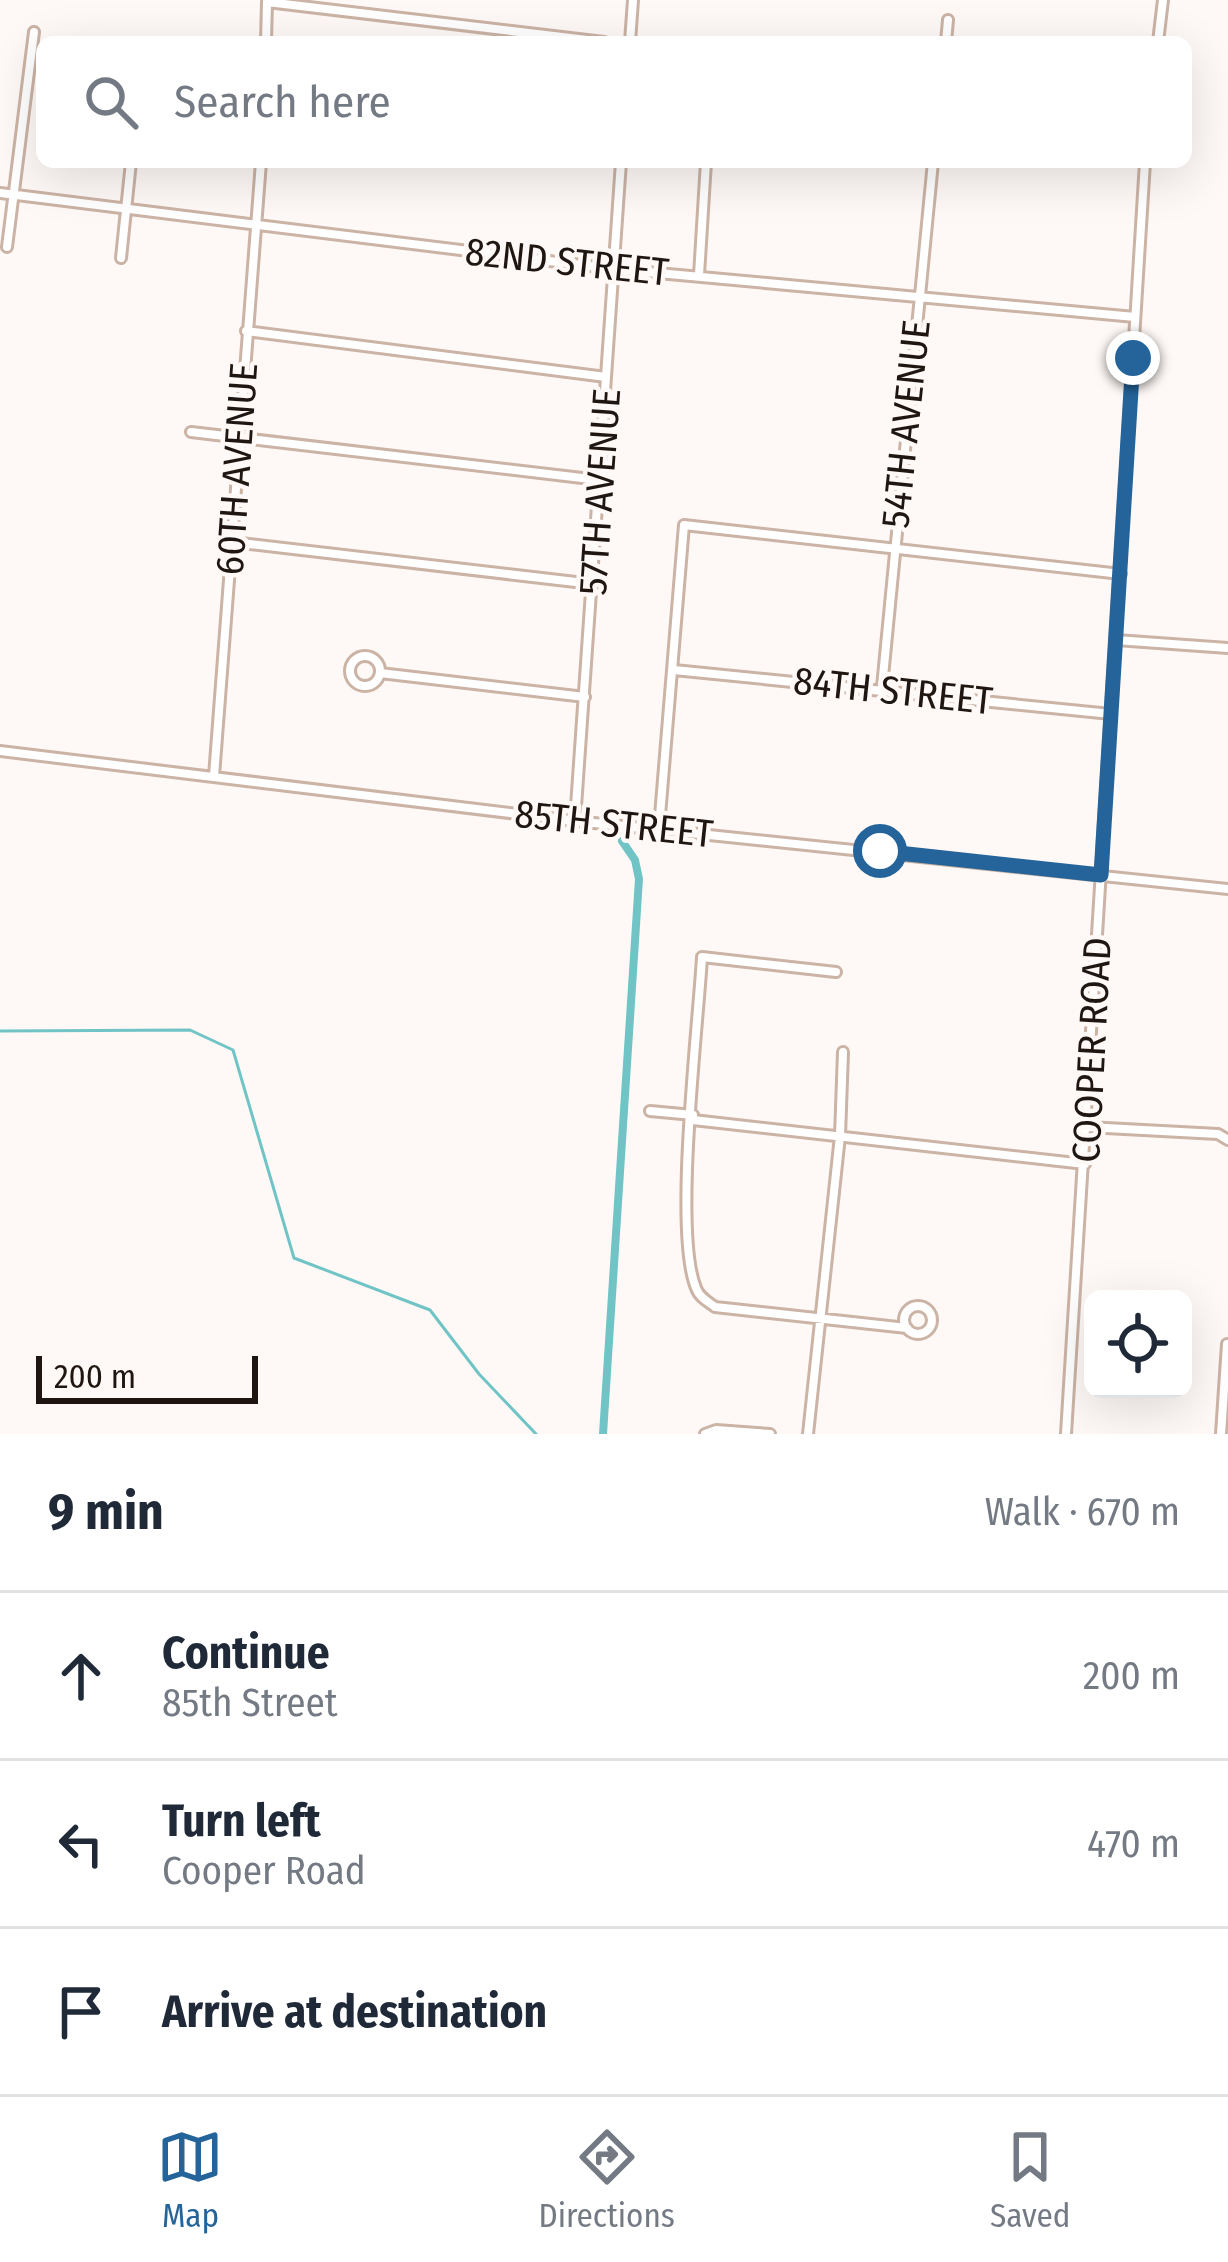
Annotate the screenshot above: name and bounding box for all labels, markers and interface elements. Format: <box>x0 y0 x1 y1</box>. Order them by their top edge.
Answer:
search box <box>36 36 1192 168</box>
icon: search <box>78 69 144 135</box>
text: Search here <box>174 75 391 129</box>
street label: 82ND STREET <box>463 228 671 296</box>
street label: 54TH AVENUE <box>872 318 940 530</box>
route end <box>1106 331 1160 385</box>
street label: 60TH AVENUE <box>207 362 267 577</box>
street label: 57TH AVENUE <box>570 387 630 597</box>
street label: 84TH STREET <box>791 658 995 724</box>
street label: 85TH STREET <box>512 791 715 857</box>
route start <box>853 824 907 878</box>
street label: COOPER ROAD <box>1063 936 1121 1164</box>
map controls <box>1084 1290 1192 1398</box>
button: locate <box>1084 1290 1192 1398</box>
scale bar <box>36 1350 258 1403</box>
text: 200 m <box>54 1357 136 1397</box>
text: 9 min <box>48 1481 164 1543</box>
text: Walk · 670 m <box>985 1489 1180 1535</box>
text: Continue <box>162 1626 330 1680</box>
icon: ahead <box>48 1643 114 1709</box>
text: 200 m <box>1083 1653 1180 1699</box>
text: 85th Street <box>162 1680 338 1726</box>
text: Turn left <box>162 1794 321 1848</box>
icon: left <box>48 1811 114 1877</box>
text: 470 m <box>1087 1821 1180 1867</box>
text: Cooper Road <box>162 1848 366 1894</box>
icon: arrive <box>48 1979 114 2045</box>
text: Arrive at destination <box>162 1985 547 2039</box>
tab: Map <box>157 2124 223 2236</box>
tab: Directions <box>538 2124 675 2236</box>
tab: Saved <box>990 2124 1070 2236</box>

